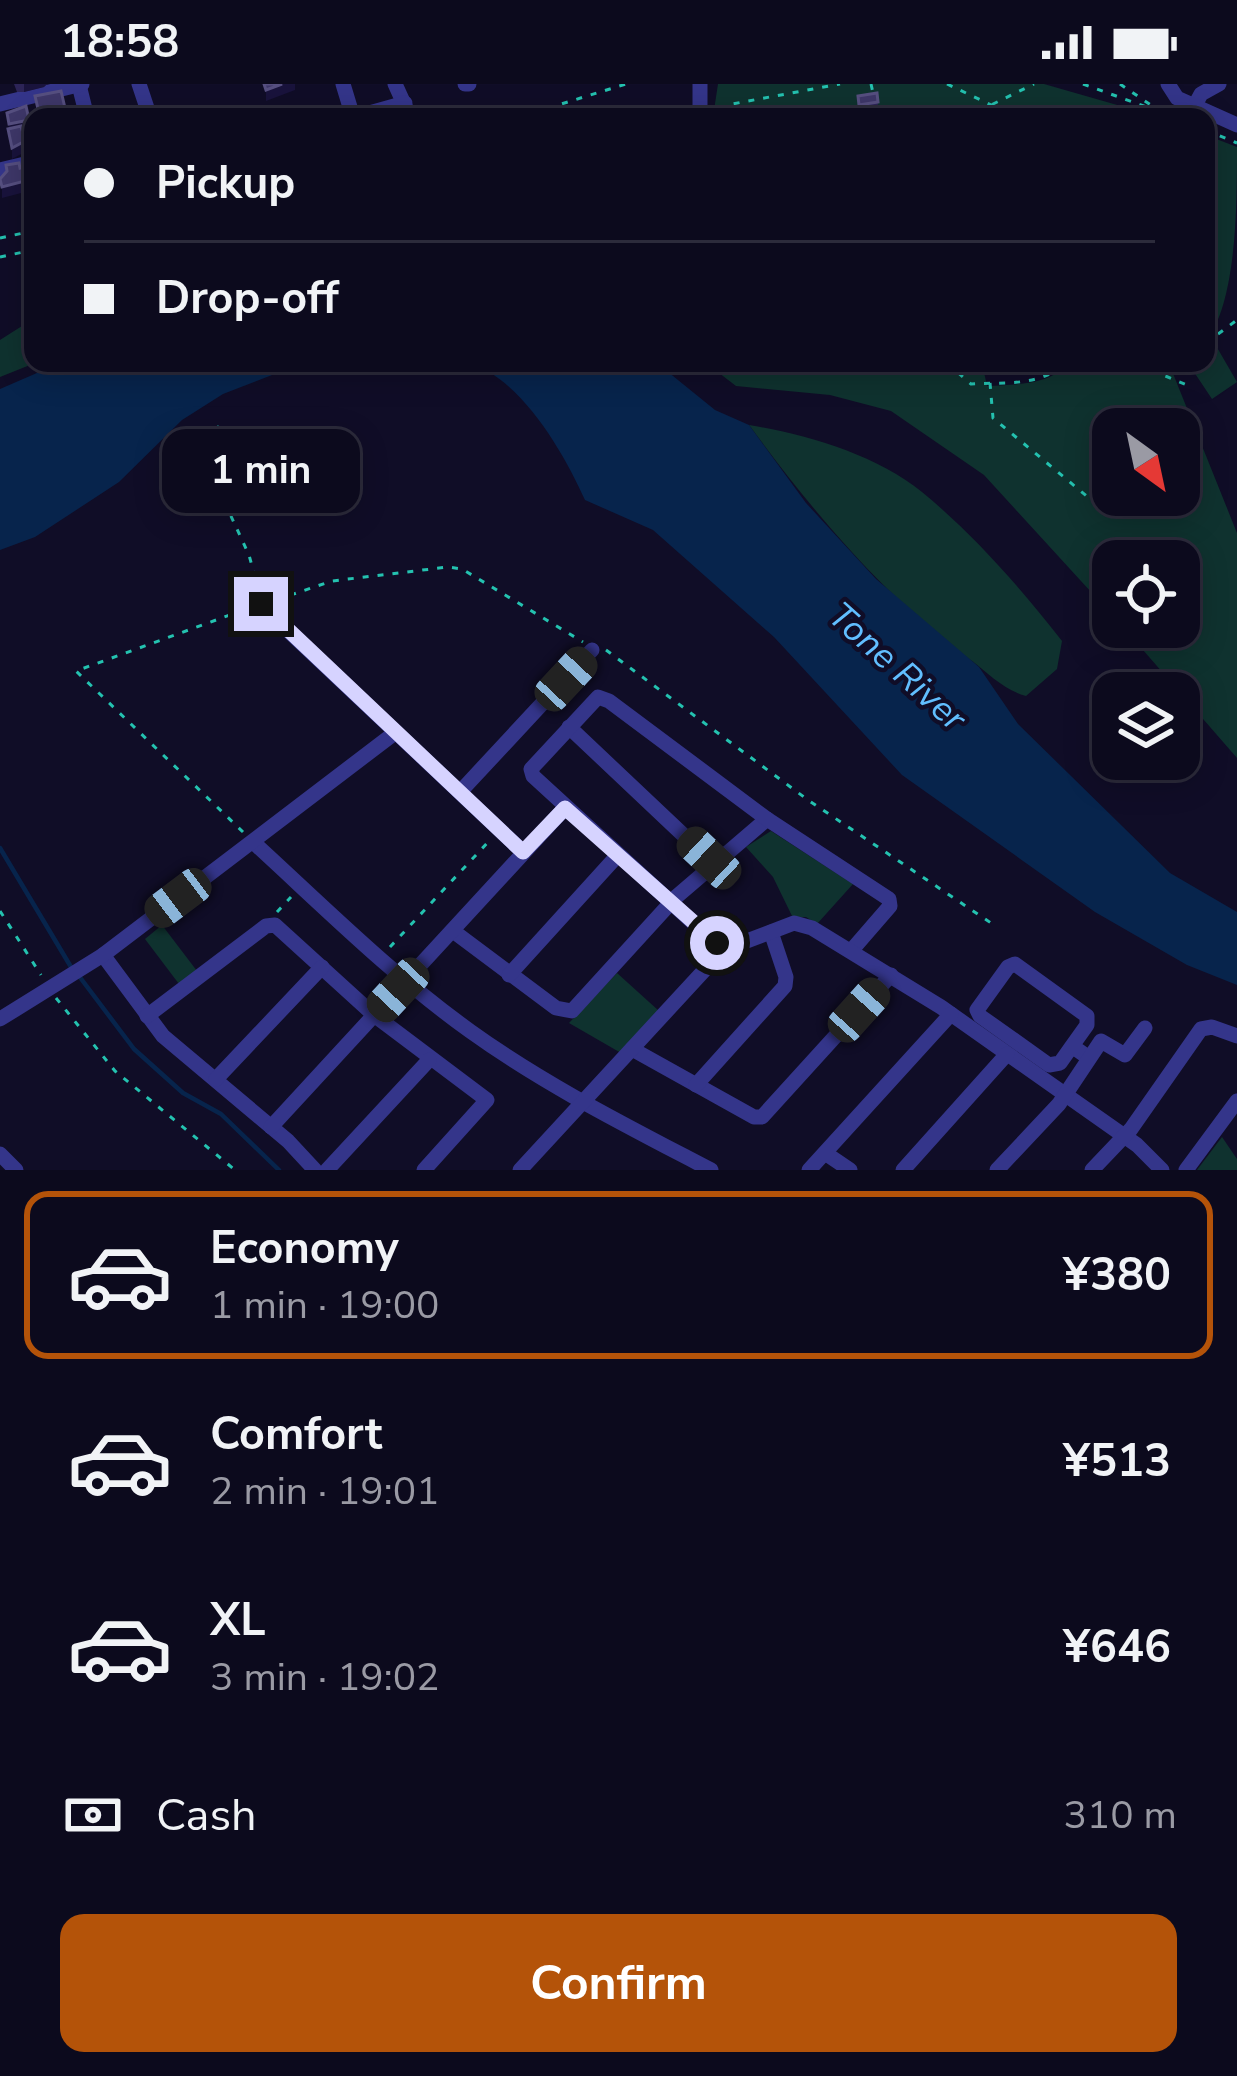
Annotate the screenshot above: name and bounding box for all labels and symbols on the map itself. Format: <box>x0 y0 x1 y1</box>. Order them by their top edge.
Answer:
north arrow <box>1092 408 1200 516</box>
callout: 1 min <box>162 430 360 514</box>
route end <box>234 577 288 631</box>
water label: Tone River <box>817 592 978 743</box>
car <box>528 640 604 718</box>
car <box>670 820 748 896</box>
car <box>138 862 218 934</box>
route start <box>690 916 744 970</box>
car <box>360 951 436 1029</box>
car <box>822 971 896 1049</box>

